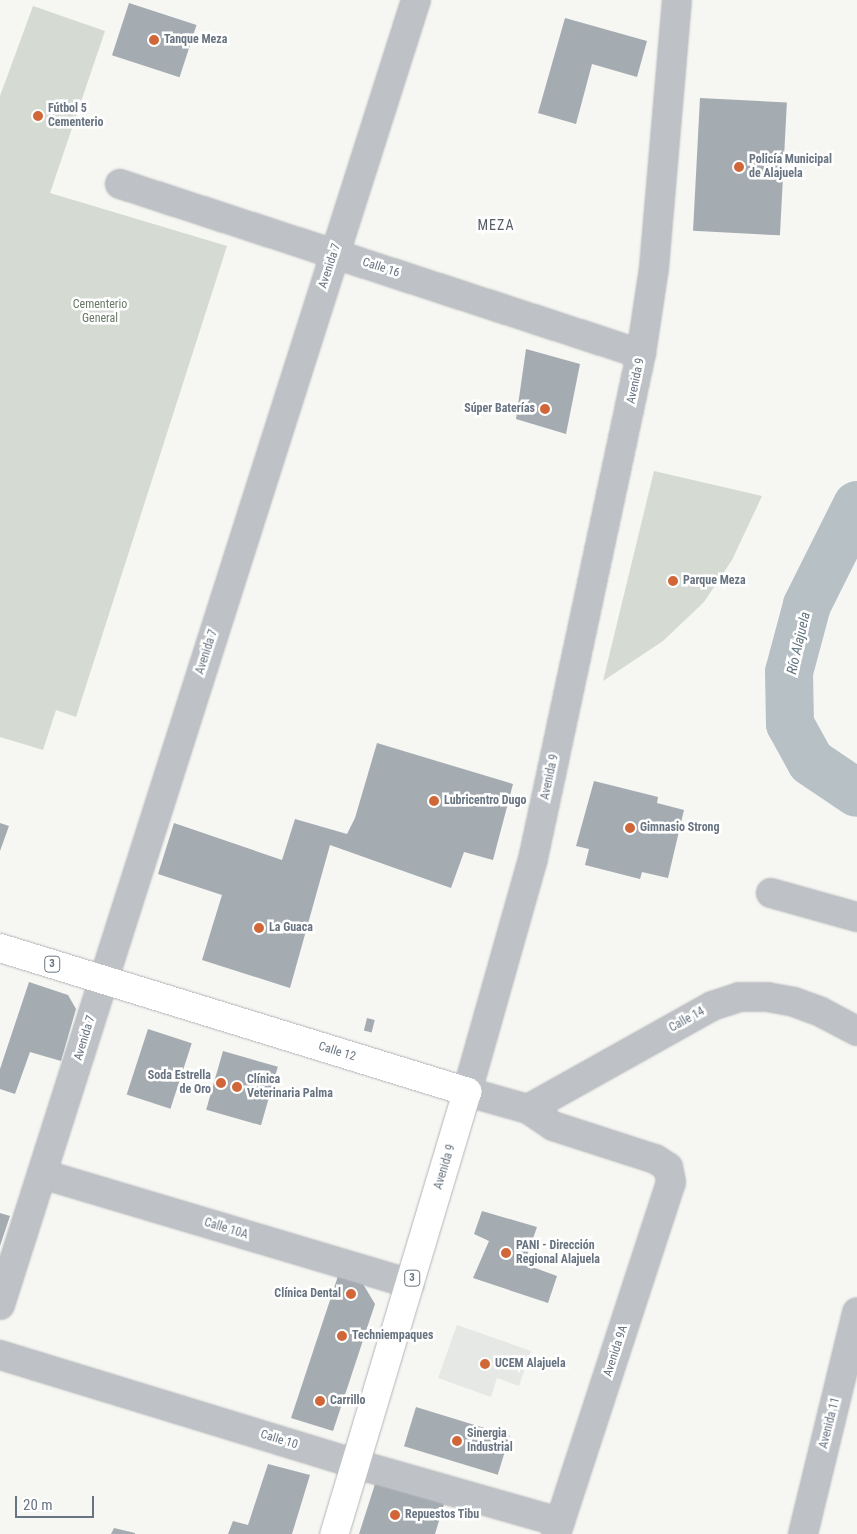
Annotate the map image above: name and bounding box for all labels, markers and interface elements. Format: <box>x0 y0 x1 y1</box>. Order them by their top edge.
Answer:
place label: Tanque Meza <box>164 33 227 47</box>
marker: Tanque Meza <box>148 34 160 46</box>
place label: Fútbol 5 Cementerio <box>48 102 104 130</box>
marker: Fútbol 5 Cementerio <box>32 110 44 122</box>
place label: Policía Municipal de Alajuela <box>749 153 832 181</box>
marker: Policía Municipal de Alajuela <box>733 161 745 173</box>
district label: MEZA <box>477 217 515 233</box>
street label: Avenida 7 <box>316 242 344 290</box>
street label: Calle 16 <box>361 255 401 281</box>
park label: Cementerio General <box>73 298 127 326</box>
street label: Avenida 9 <box>624 357 648 405</box>
place label: Súper Baterías <box>464 402 535 416</box>
marker: Súper Baterías <box>539 403 551 415</box>
place label: Parque Meza <box>683 574 746 588</box>
marker: Parque Meza <box>667 575 679 587</box>
water label: Río Alajuela <box>783 610 813 676</box>
street label: Avenida 7 <box>193 628 221 676</box>
street label: Avenida 9 <box>538 753 562 801</box>
place label: Lubricentro Dugo <box>444 794 527 808</box>
marker: Lubricentro Dugo <box>428 795 440 807</box>
place label: Gimnasio Strong <box>640 821 720 835</box>
marker: Gimnasio Strong <box>624 822 636 834</box>
place label: La Guaca <box>269 921 313 935</box>
marker: La Guaca <box>253 922 265 934</box>
road number: 3 <box>43 956 61 972</box>
street label: Calle 14 <box>667 1004 707 1036</box>
street label: Avenida 7 <box>71 1014 99 1062</box>
street label: Calle 12 <box>317 1040 357 1064</box>
place label: Soda Estrella de Oro <box>148 1069 211 1097</box>
place label: Clínica Veterinaria Palma <box>247 1073 333 1101</box>
marker: Soda Estrella de Oro <box>215 1077 227 1089</box>
marker: Clínica Veterinaria Palma <box>231 1081 243 1093</box>
street label: Avenida 9 <box>431 1143 459 1191</box>
street label: Calle 10A <box>202 1216 250 1242</box>
place label: PANI - Dirección Regional Alajuela <box>516 1239 600 1267</box>
marker: PANI - Dirección Regional Alajuela <box>500 1247 512 1259</box>
road number: 3 <box>403 1270 421 1286</box>
place label: Clínica Dental <box>274 1287 341 1301</box>
marker: Clínica Dental <box>345 1288 357 1300</box>
street label: Avenida 9A <box>601 1323 631 1379</box>
place label: Techniempaques <box>352 1329 433 1343</box>
marker: Techniempaques <box>336 1330 348 1342</box>
place label: UCEM Alajuela <box>495 1357 566 1371</box>
marker: UCEM Alajuela <box>479 1358 491 1370</box>
place label: Carrillo <box>330 1394 365 1408</box>
marker: Carrillo <box>314 1395 326 1407</box>
street label: Avenida 11 <box>817 1396 843 1450</box>
place label: Sinergia Industrial <box>467 1427 513 1455</box>
street label: Calle 10 <box>259 1428 299 1452</box>
marker: Sinergia Industrial <box>451 1435 463 1447</box>
scale bar <box>18 1486 96 1518</box>
text: 20 m <box>23 1496 53 1514</box>
place label: Repuestos Tibu <box>405 1508 479 1522</box>
marker: Repuestos Tibu <box>389 1509 401 1521</box>

